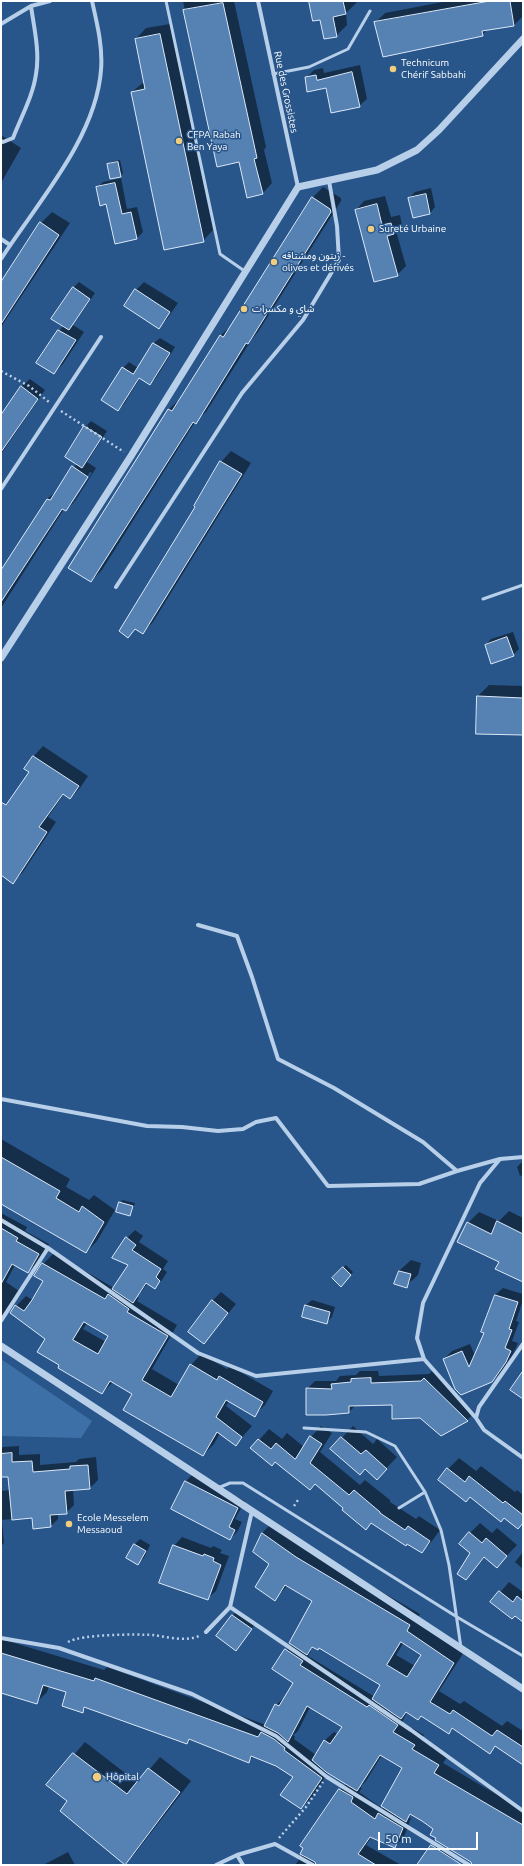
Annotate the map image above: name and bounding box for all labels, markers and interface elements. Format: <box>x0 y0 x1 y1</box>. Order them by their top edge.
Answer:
street label: Rue des Grossistes <box>271 50 301 134</box>
place label: Technicum Chérif Sabbahi <box>401 57 466 80</box>
marker: Technicum Chérif Sabbahi <box>388 64 398 74</box>
place label: CFPA Rabah Ben Yaya <box>187 129 241 152</box>
marker: CFPA Rabah Ben Yaya <box>174 136 184 146</box>
place label: Sureté Urbaine <box>379 223 446 235</box>
marker: Sureté Urbaine <box>366 224 376 234</box>
place label: زيتون ومشتاقه - olives et dérivés <box>282 250 354 274</box>
marker: زيتون ومشتاقه - olives et dérivés <box>269 257 279 267</box>
place label: شاي و مكسرات <box>252 303 314 315</box>
marker: شاي و مكسرات <box>239 304 249 314</box>
place label: Ecole Messelem Messaoud <box>77 1512 149 1536</box>
marker: Ecole Messelem Messaoud <box>64 1519 74 1529</box>
marker: Hôpital <box>91 1771 103 1783</box>
place label: Hôpital <box>106 1771 139 1783</box>
scale bar <box>380 1824 480 1850</box>
text: 50 m <box>385 1832 412 1845</box>

